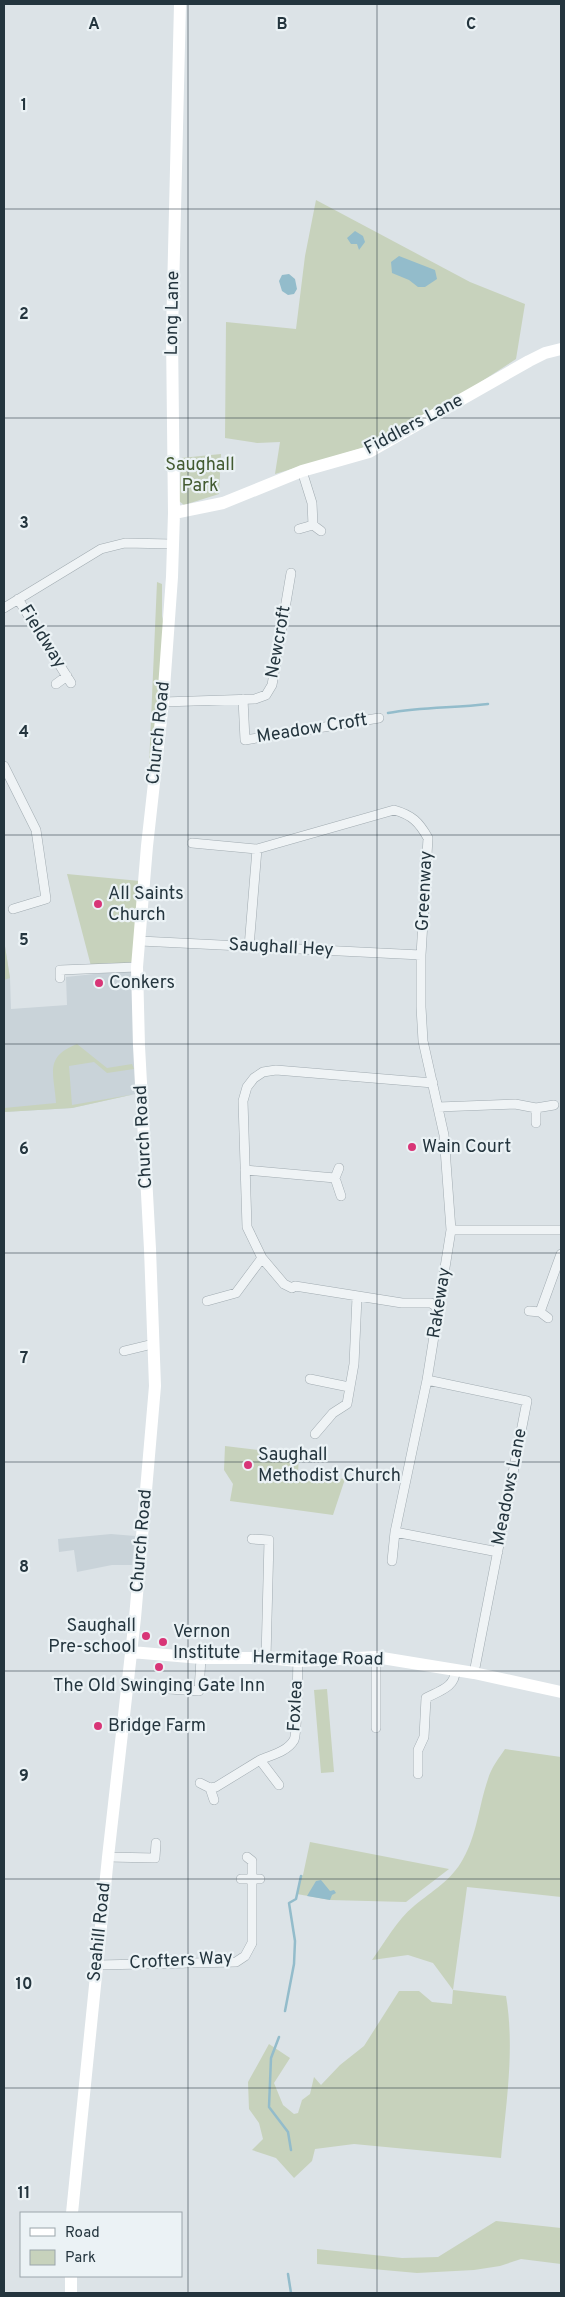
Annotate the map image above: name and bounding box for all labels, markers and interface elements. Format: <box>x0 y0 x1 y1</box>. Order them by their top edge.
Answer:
text: A <box>88 15 100 35</box>
text: B <box>276 15 288 35</box>
text: C <box>466 15 476 35</box>
text: 1 <box>21 96 27 116</box>
street label: Long Lane <box>161 270 185 356</box>
text: 2 <box>19 305 29 325</box>
street label: Fiddlers Lane <box>361 389 467 461</box>
park label: Saughall Park <box>165 454 235 498</box>
text: 3 <box>19 514 29 534</box>
street label: Fieldway <box>13 601 71 673</box>
street label: Newcroft <box>261 604 297 680</box>
street label: Church Road <box>142 680 176 786</box>
street label: Meadow Croft <box>255 709 369 749</box>
text: 4 <box>19 723 29 743</box>
street label: Greenway <box>411 850 439 932</box>
place label: All Saints Church <box>108 883 184 927</box>
marker: All Saints Church <box>92 898 104 910</box>
text: 5 <box>19 931 29 951</box>
street label: Saughall Hey <box>228 934 334 962</box>
place label: Conkers <box>109 972 175 995</box>
marker: Conkers <box>93 977 105 989</box>
street label: Church Road <box>130 1085 158 1189</box>
place label: Wain Court <box>422 1136 511 1159</box>
text: 6 <box>19 1140 29 1160</box>
marker: Wain Court <box>406 1141 418 1153</box>
street label: Rakeway <box>423 1266 457 1340</box>
text: 7 <box>20 1349 28 1369</box>
street label: Meadows Lane <box>487 1426 533 1548</box>
place label: Saughall Methodist Church <box>258 1444 401 1488</box>
marker: Saughall Methodist Church <box>242 1459 254 1471</box>
street label: Church Road <box>126 1488 158 1594</box>
text: 8 <box>19 1558 29 1578</box>
place label: Saughall Pre-school <box>48 1615 136 1659</box>
place label: Vernon Institute <box>173 1621 240 1665</box>
marker: Saughall Pre-school <box>140 1630 152 1642</box>
marker: Vernon Institute <box>157 1636 169 1648</box>
street label: Hermitage Road <box>252 1646 384 1672</box>
marker: The Old Swinging Gate Inn <box>153 1661 165 1673</box>
place label: The Old Swinging Gate Inn <box>53 1675 265 1698</box>
street label: Foxlea <box>283 1680 309 1732</box>
place label: Bridge Farm <box>108 1715 206 1738</box>
marker: Bridge Farm <box>92 1720 104 1732</box>
text: 9 <box>19 1767 29 1787</box>
street label: Seahill Road <box>83 1881 117 1983</box>
street label: Crofters Way <box>129 1947 233 1975</box>
text: 10 <box>16 1975 32 1995</box>
text: 11 <box>18 2184 30 2204</box>
legend <box>20 2212 182 2277</box>
text: Road <box>65 2224 100 2243</box>
text: Park <box>65 2249 96 2268</box>

